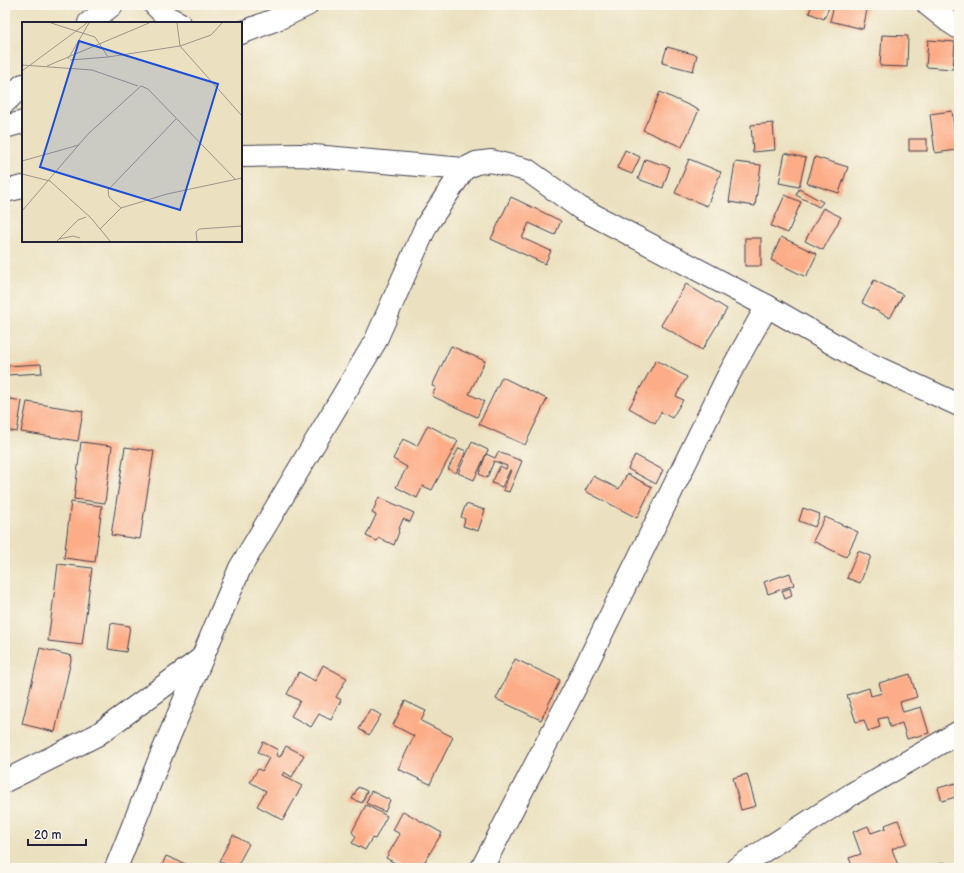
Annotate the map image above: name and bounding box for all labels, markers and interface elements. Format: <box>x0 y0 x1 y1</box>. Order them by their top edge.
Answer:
inset map <box>22 22 242 242</box>
scale bar <box>28 821 86 847</box>
text: 20 m <box>34 828 61 843</box>

